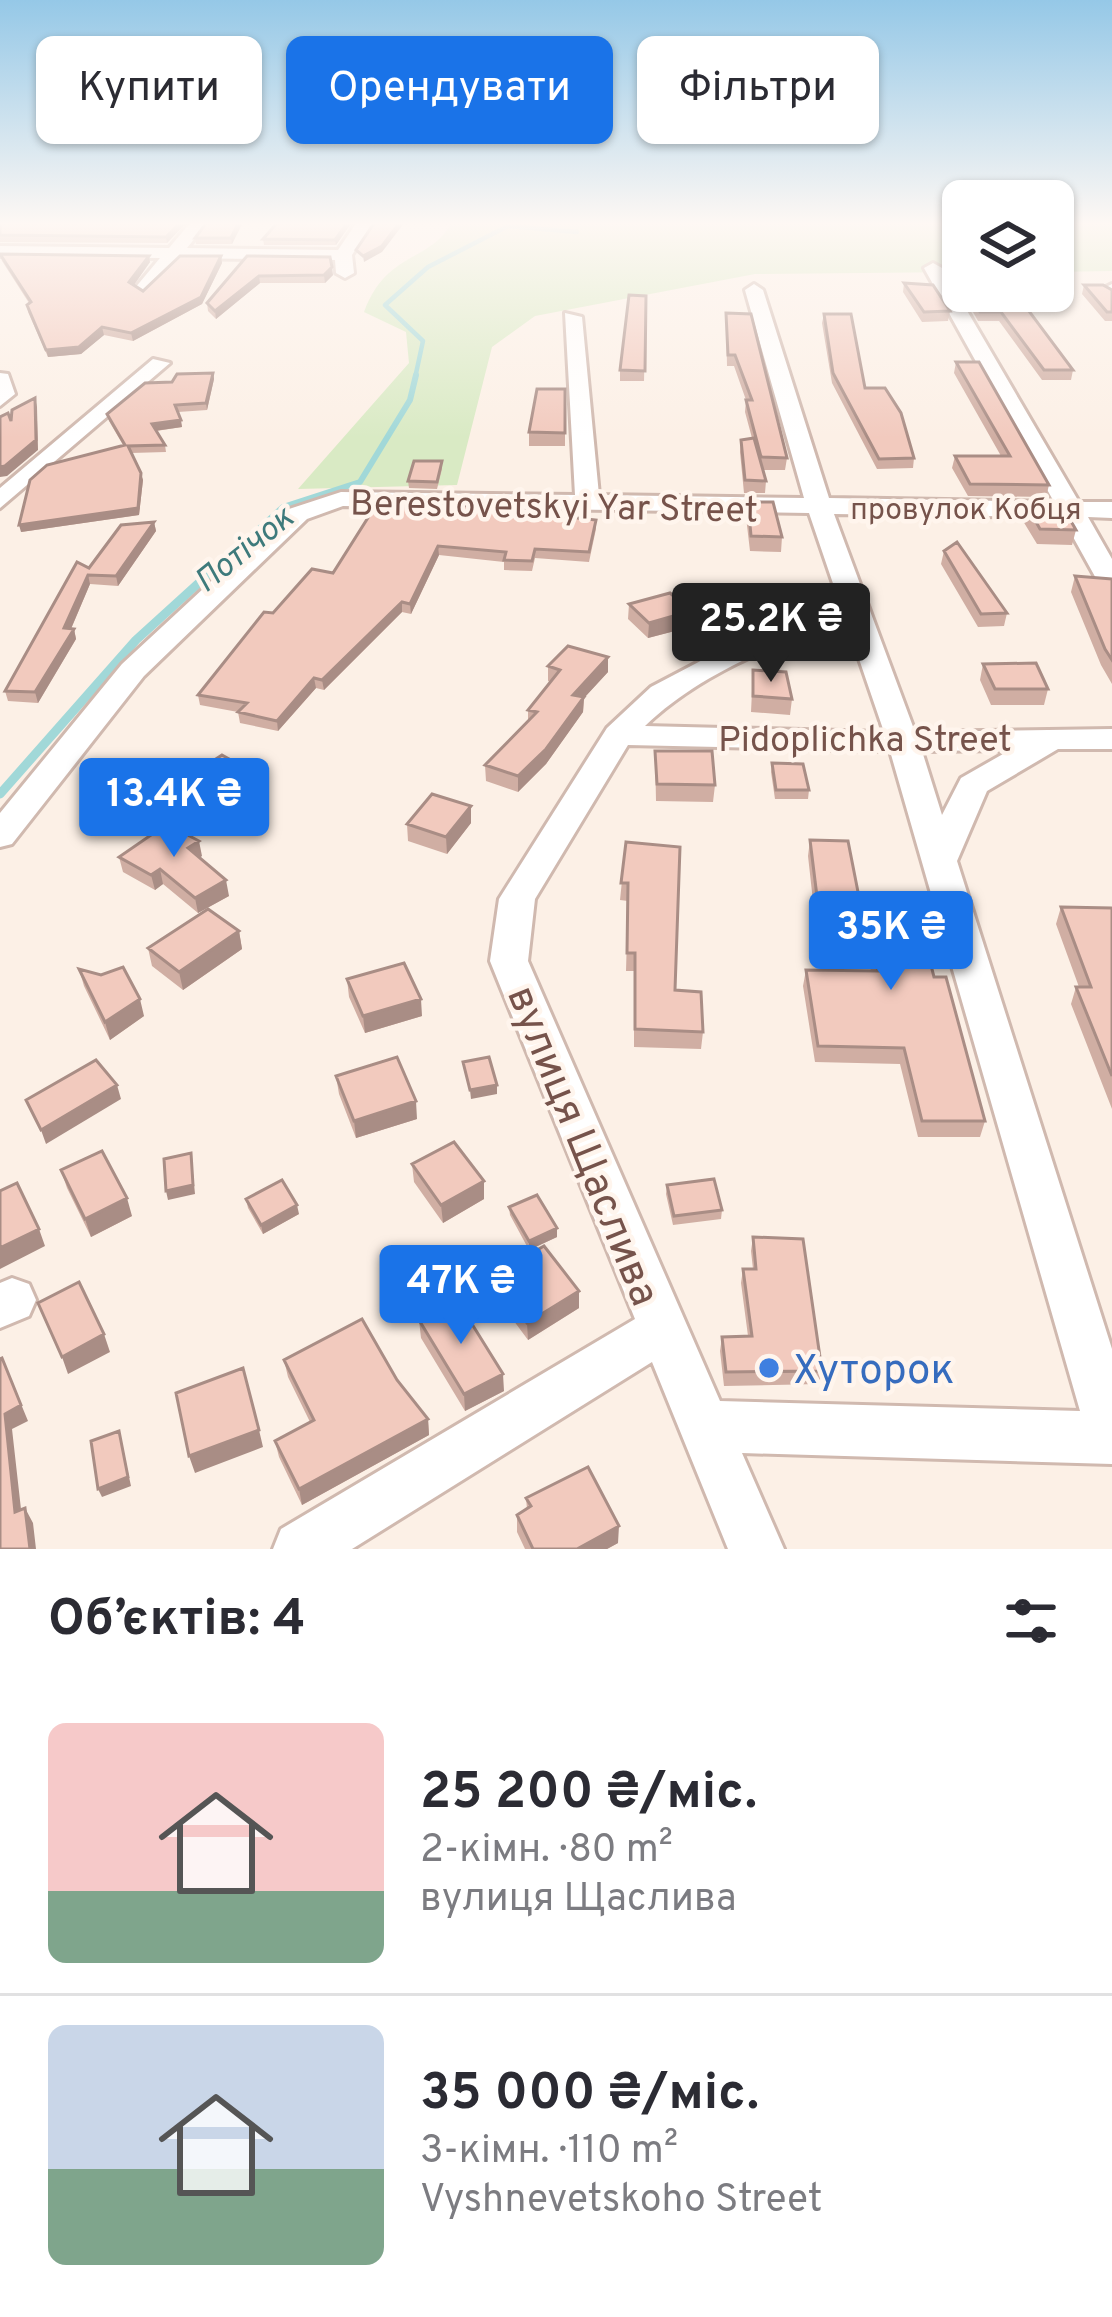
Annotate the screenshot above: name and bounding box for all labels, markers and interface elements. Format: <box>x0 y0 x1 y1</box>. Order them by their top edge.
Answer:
chip: Купити <box>36 36 262 144</box>
chip: Орендувати <box>286 36 613 144</box>
chip: Фільтри <box>637 36 879 144</box>
map controls <box>942 180 1074 312</box>
button: layers <box>942 180 1074 312</box>
street label: Berestovetskyi Yar Street <box>349 482 758 536</box>
street label: провулок Кобця <box>850 493 1082 530</box>
water label: Потічок <box>187 498 305 604</box>
pin: 25.2K ₴ <box>660 583 882 685</box>
text: 25.2K ₴ <box>699 597 843 646</box>
street label: Pidoplichka Street <box>718 719 1012 765</box>
pin: 13.4K ₴ <box>63 758 285 860</box>
text: 13.4K ₴ <box>106 772 242 821</box>
pin: 35K ₴ <box>807 891 975 993</box>
text: 35K ₴ <box>836 905 946 954</box>
street label: вулиця Щаслива <box>492 979 669 1315</box>
pin: 47K ₴ <box>377 1245 545 1347</box>
text: 47K ₴ <box>407 1259 515 1308</box>
place label: Хуторок <box>793 1346 955 1399</box>
marker: Хуторок <box>756 1355 782 1381</box>
icon: filters <box>998 1588 1064 1654</box>
text: Об’єктів: 4 <box>48 1589 306 1654</box>
text: 25 200 ₴/міс. <box>420 1762 757 1827</box>
icon: home <box>144 1771 288 1915</box>
text: 2-кімн. · 80 m² <box>420 1827 673 1876</box>
text: вулиця Щаслива <box>420 1876 736 1925</box>
text: 35 000 ₴/міс. <box>420 2063 759 2128</box>
icon: home <box>144 2073 288 2217</box>
text: 3-кімн. · 110 m² <box>420 2128 678 2177</box>
text: Vyshnevetskoho Street <box>420 2177 822 2226</box>

